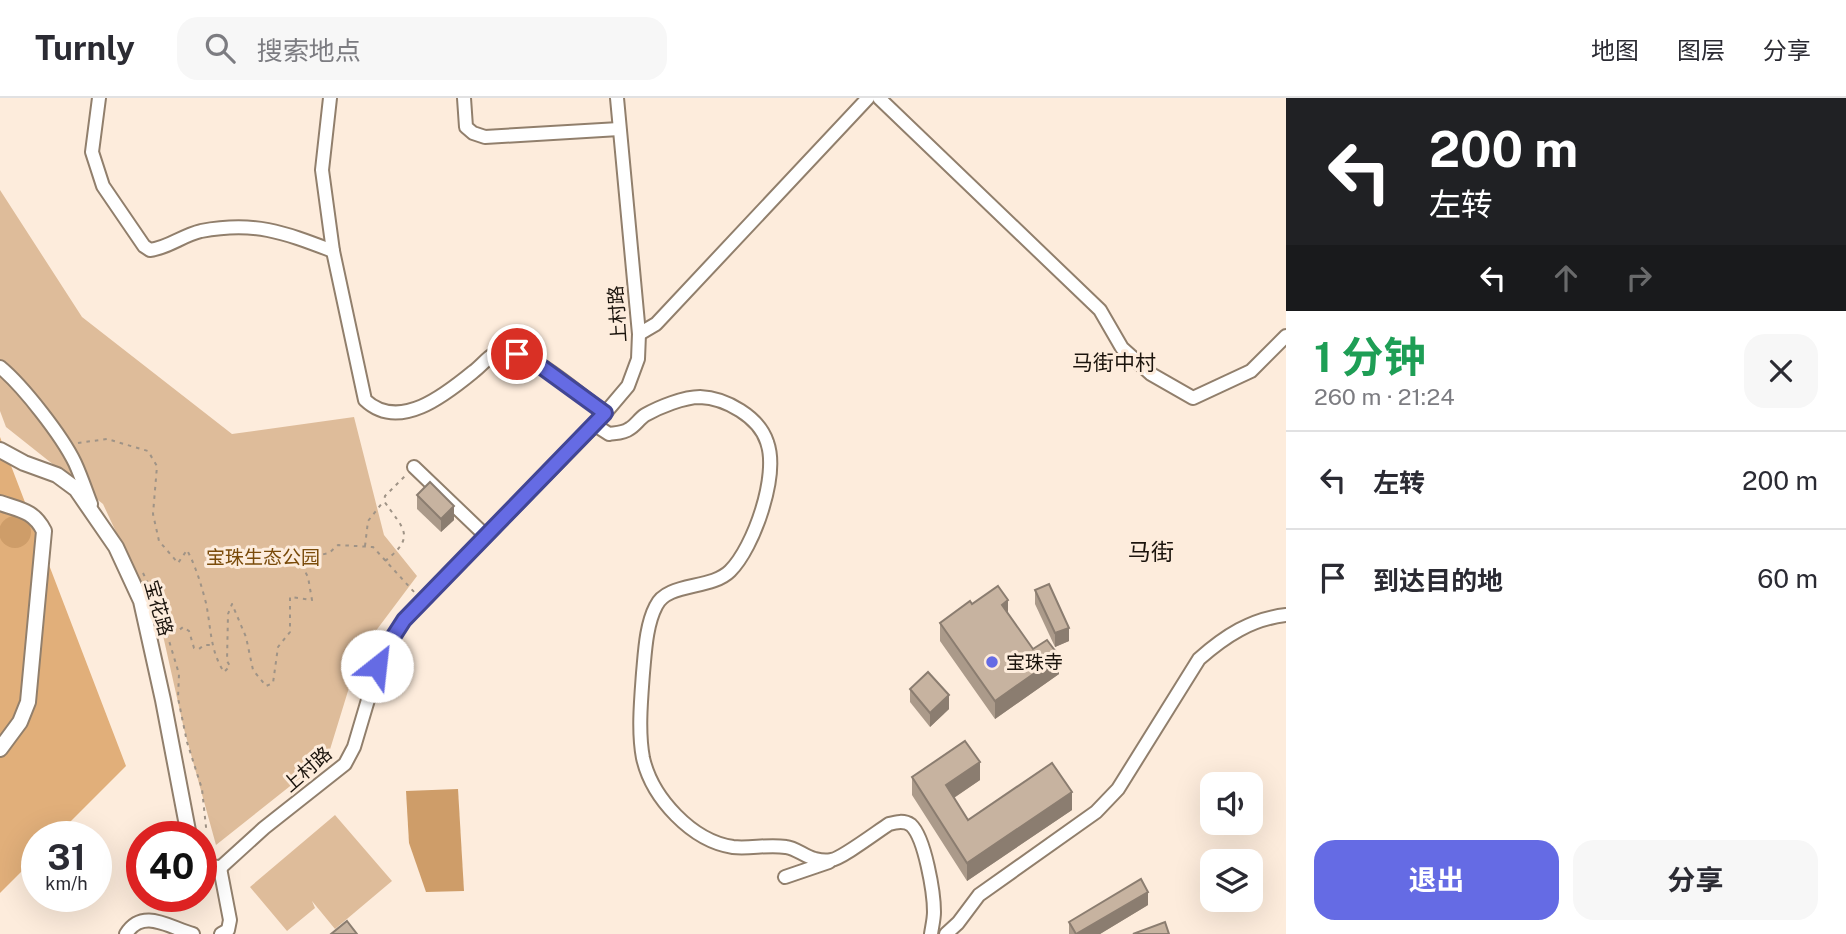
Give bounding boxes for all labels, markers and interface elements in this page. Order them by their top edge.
search box [177,17,667,80]
text: Turnly [35,29,135,67]
icon: search [201,29,239,67]
text: 搜索地点 [257,35,361,66]
text: 地图 [1591,36,1639,64]
text: 图层 [1677,36,1725,64]
text: 分享 [1763,36,1811,64]
text: 200 m [1429,120,1578,178]
icon: left [1314,126,1405,217]
text: 左转 [1429,186,1493,223]
icon: left [1474,259,1512,297]
icon: ahead [1547,259,1585,297]
icon: right [1620,259,1658,297]
street label: 上村路 [604,285,630,343]
pin [487,324,547,384]
text: 1 分钟 [1314,332,1425,381]
button: close [1744,334,1818,408]
icon: arrive [498,335,536,373]
district label: 马街中村 [1072,350,1156,375]
text: 260 m · 21:24 [1314,383,1455,410]
icon: left [1314,461,1352,499]
text: 200 m [1742,465,1818,496]
text: 左转 [1373,467,1425,498]
district label: 马街 [1128,538,1174,565]
park label: 宝珠生态公园 [206,546,320,568]
icon: arrive [1314,559,1352,597]
text: 60 m [1757,563,1818,594]
text: 到达目的地 [1373,565,1503,596]
street label: 宝花路 [141,578,177,638]
position arrow [340,629,414,703]
place label: 宝珠寺 [1006,651,1063,673]
marker: 宝珠寺 [984,654,1000,670]
street label: 上村路 [278,742,336,796]
map controls [1200,772,1263,912]
button: sound [1200,772,1263,835]
speed limit sign: 40 [126,821,217,912]
text: 31 [47,837,86,878]
button: 退出 [1314,840,1559,920]
button: 分享 [1573,840,1818,920]
button: layers [1200,849,1263,912]
text: km/h [45,873,88,894]

